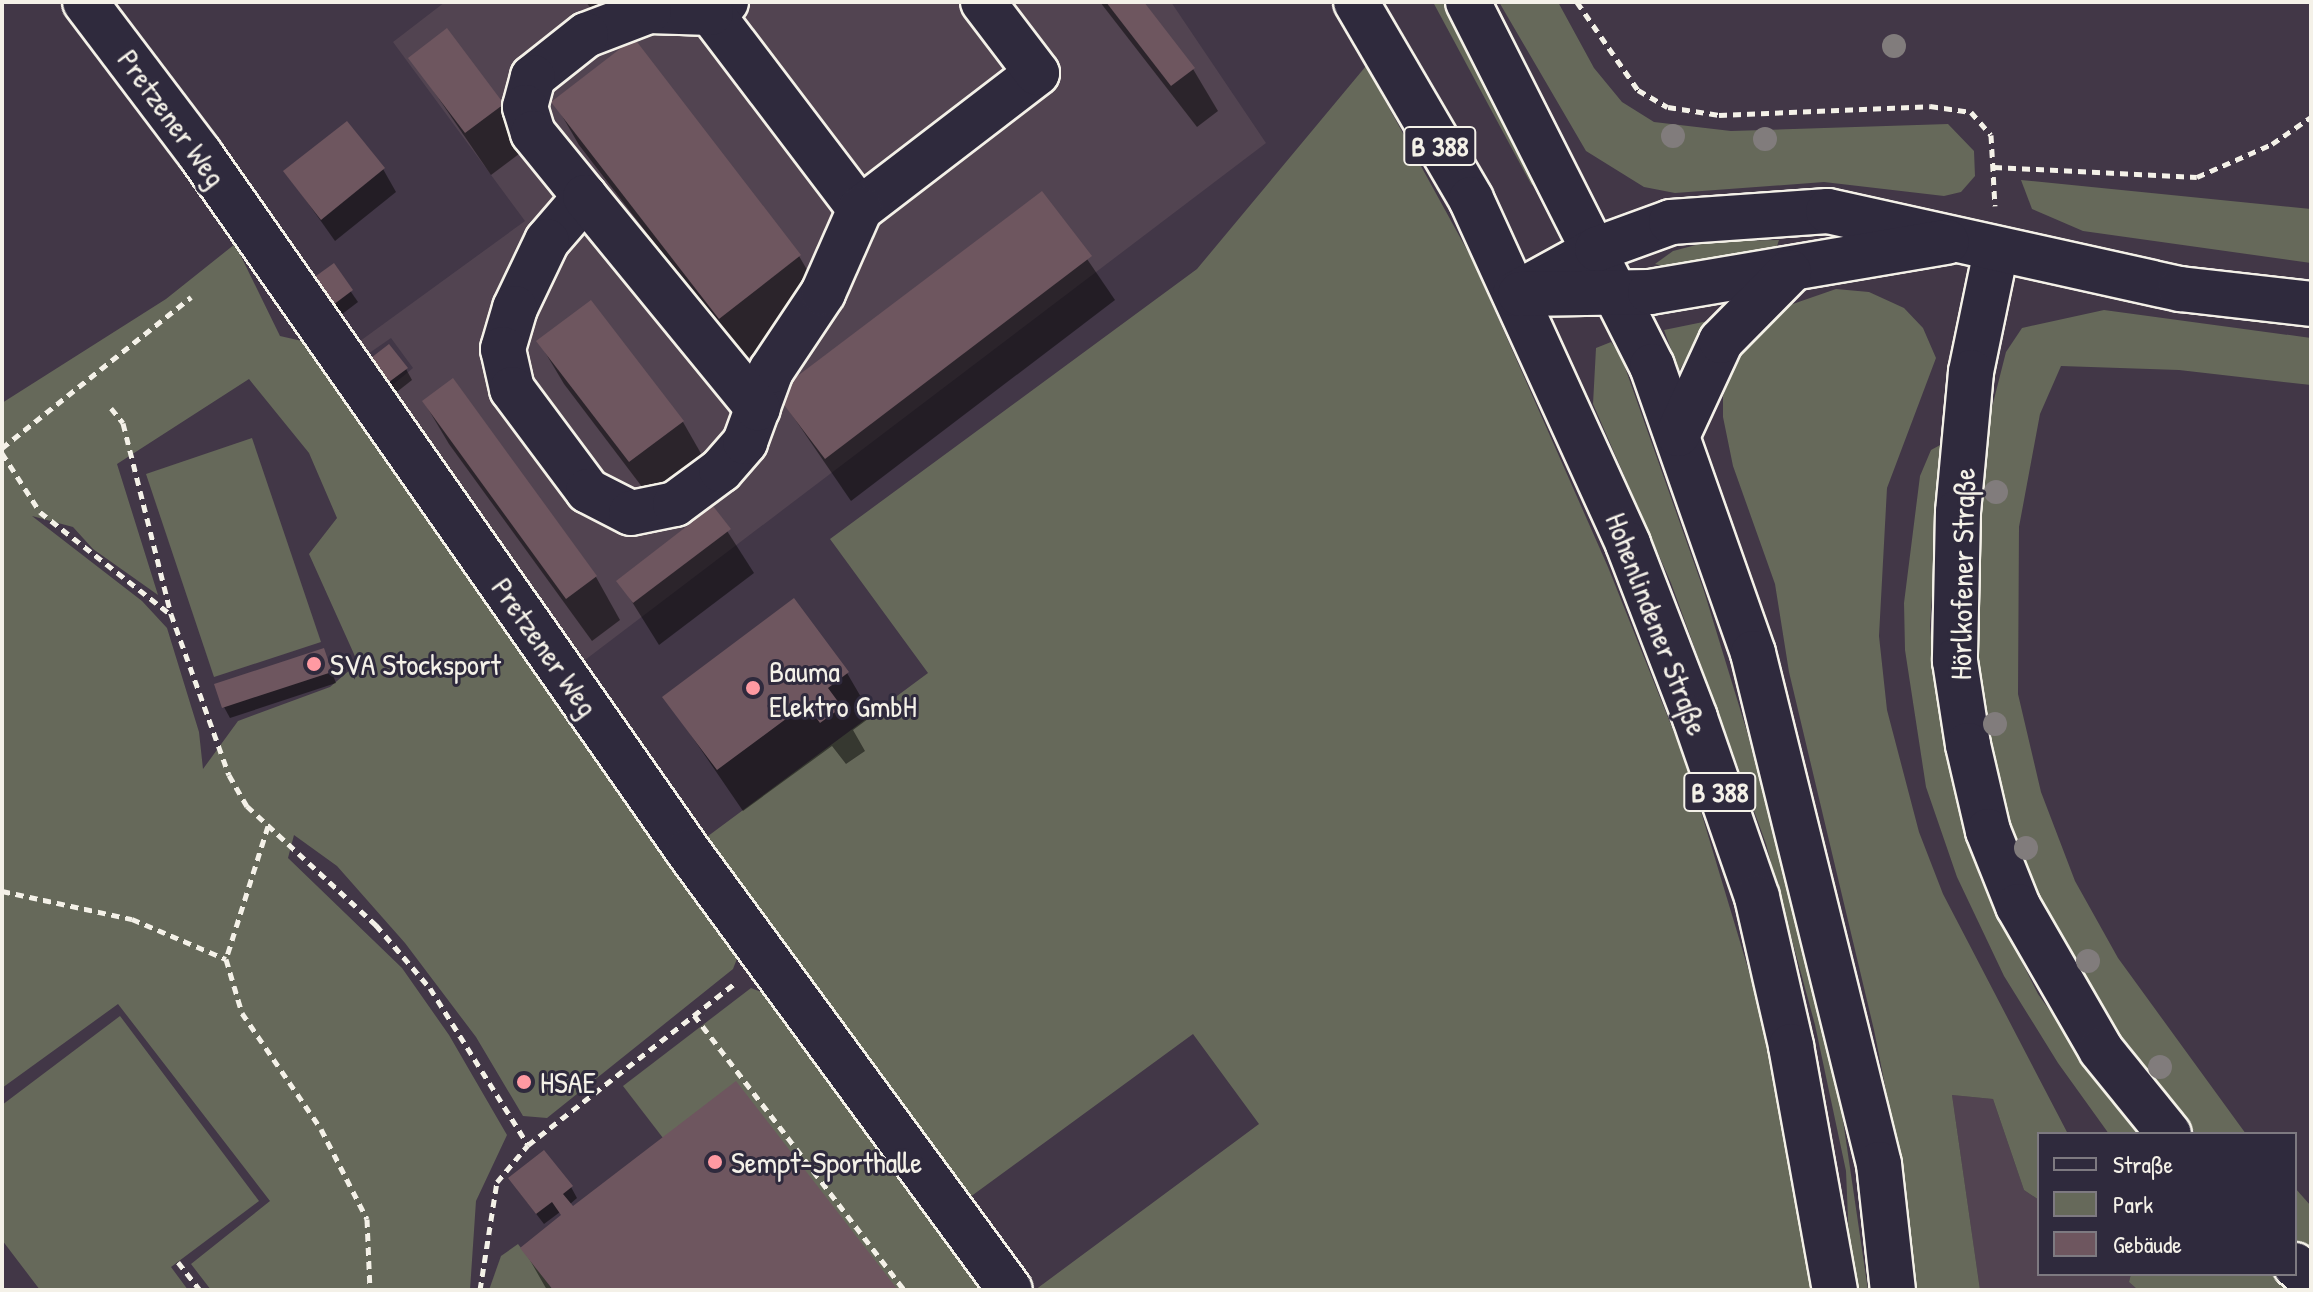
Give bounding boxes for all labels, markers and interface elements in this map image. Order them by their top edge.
street label: Pretzener Weg [110,42,234,194]
road number: B 388 [1402,122,1478,170]
street label: Hörlkofener Straße [1942,468,1982,680]
street label: Hohenlindener Straße [1598,508,1716,740]
street label: Pretzener Weg [484,571,606,723]
place label: SVA Stocksport [330,646,501,682]
place label: Bauma Elektro GmbH [769,653,917,724]
marker: SVA Stocksport [305,655,323,673]
marker: Bauma Elektro GmbH [744,679,762,697]
road number: B 388 [1682,768,1758,816]
place label: HSAE [540,1064,596,1100]
marker: HSAE [515,1073,533,1091]
legend [2037,1132,2297,1276]
place label: Sempt-Sporthalle [731,1144,922,1180]
text: Straße [2113,1148,2173,1180]
marker: Sempt-Sporthalle [706,1153,724,1171]
text: Park [2113,1188,2153,1220]
text: Gebäude [2113,1228,2182,1260]

